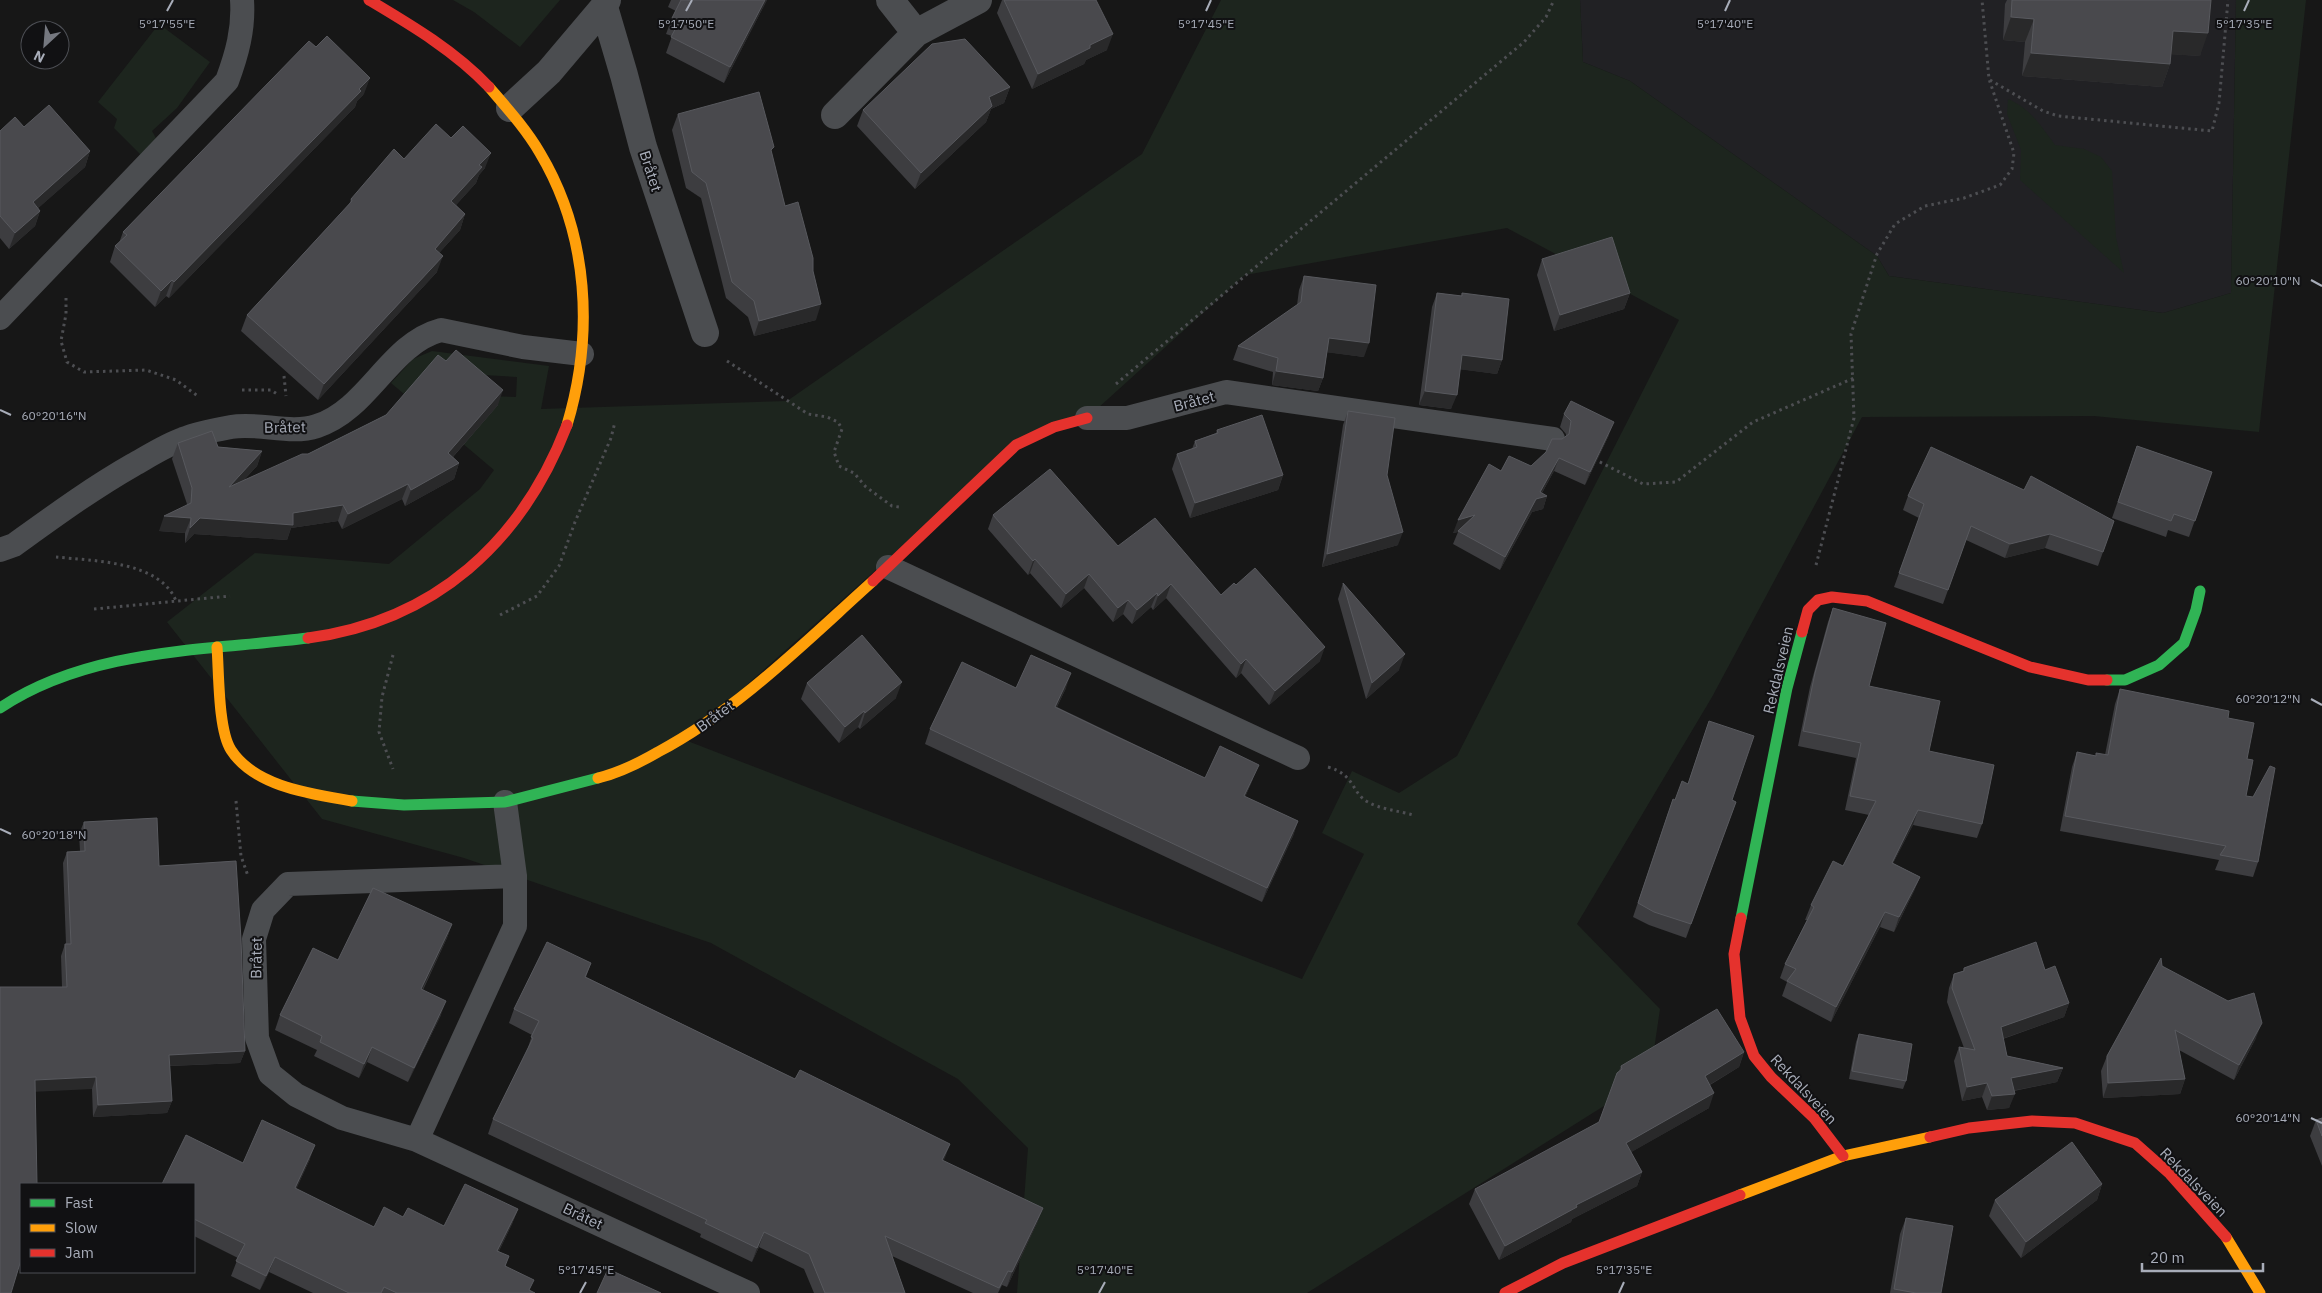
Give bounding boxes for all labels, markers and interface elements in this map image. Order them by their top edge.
text: 5°17'55"E [139,16,195,31]
text: 5°17'50"E [658,16,714,31]
text: 5°17'45"E [1178,16,1234,31]
text: 5°17'40"E [1697,16,1753,31]
text: 5°17'35"E [2216,16,2272,31]
north arrow [20,20,70,70]
text: N [31,46,48,67]
street label: Bråtet [635,148,667,194]
text: 60°20'10"N [2235,273,2301,288]
street label: Bråtet [1171,386,1217,416]
text: 60°20'16"N [21,408,87,423]
street label: Bråtet [264,417,306,437]
street label: Rekdalsveien [1759,624,1797,716]
text: 60°20'12"N [2235,691,2301,706]
street label: Bråtet [692,696,738,736]
text: 60°20'18"N [21,827,87,842]
street label: Bråtet [246,937,266,979]
street label: Rekdalsveien [1767,1050,1841,1128]
text: 60°20'14"N [2235,1110,2301,1125]
street label: Rekdalsveien [2156,1143,2232,1221]
legend [20,1183,195,1273]
text: Fast [65,1193,93,1212]
street label: Bråtet [560,1199,606,1233]
text: Slow [65,1218,98,1237]
scale bar [2142,1240,2263,1272]
text: Jam [65,1243,94,1262]
text: 20 m [2150,1248,2185,1267]
text: 5°17'45"E [558,1262,614,1277]
text: 5°17'40"E [1077,1262,1133,1277]
text: 5°17'35"E [1596,1262,1652,1277]

